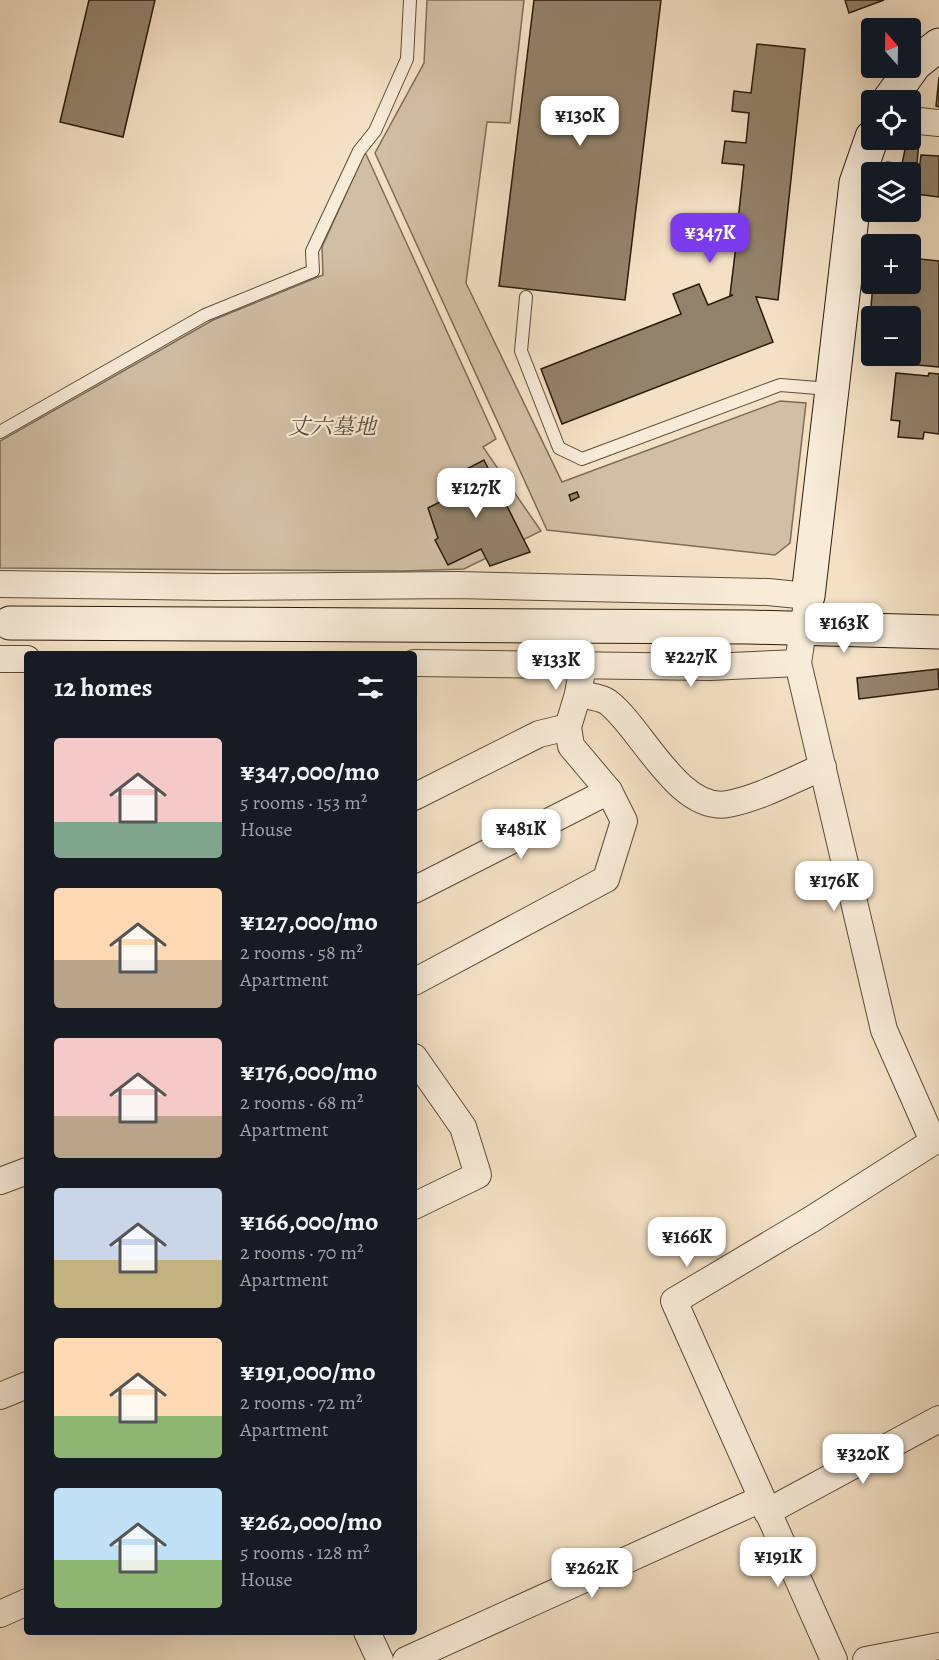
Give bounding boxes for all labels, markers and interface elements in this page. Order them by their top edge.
north arrow [861,18,921,78]
map controls [861,18,921,366]
button: locate [861,90,921,150]
pin: ¥130K [538,96,622,147]
text: ¥130K [555,102,605,129]
button: layers [861,162,921,222]
pin: ¥347K [668,213,752,264]
text: ¥347K [684,219,736,246]
button: + [861,234,921,294]
button: − [861,306,921,366]
park label: 丈六墓地 [288,412,378,442]
pin: ¥127K [434,468,518,519]
text: ¥127K [451,474,501,501]
pin: ¥163K [802,603,886,654]
text: ¥163K [819,609,869,636]
pin: ¥227K [649,637,733,688]
pin: ¥133K [514,640,598,691]
text: ¥227K [665,643,717,670]
text: ¥133K [532,646,580,673]
text: 12 homes [54,670,152,705]
icon: filters [354,671,387,704]
text: ¥347,000/mo [240,754,379,789]
icon: home [102,762,174,834]
text: 5 rooms · 153 m² [240,789,367,816]
pin: ¥481K [479,809,563,860]
text: ¥481K [496,815,546,842]
text: House [240,816,292,843]
pin: ¥176K [792,861,876,912]
text: ¥176K [809,867,859,894]
text: ¥127,000/mo [240,904,378,939]
icon: home [102,912,174,984]
text: 2 rooms · 58 m² [240,939,363,966]
text: Apartment [240,966,329,993]
text: ¥176,000/mo [240,1054,377,1089]
icon: home [102,1062,174,1134]
text: 2 rooms · 68 m² [240,1089,364,1116]
text: Apartment [240,1116,329,1143]
text: ¥166,000/mo [240,1204,379,1239]
icon: home [102,1212,174,1284]
pin: ¥166K [645,1217,729,1268]
text: ¥166K [662,1223,712,1250]
text: 2 rooms · 70 m² [240,1239,364,1266]
text: Apartment [240,1266,329,1293]
text: ¥191,000/mo [240,1354,376,1389]
icon: home [102,1362,174,1434]
text: 2 rooms · 72 m² [240,1389,362,1416]
text: Apartment [240,1416,329,1443]
pin: ¥320K [821,1434,905,1485]
text: ¥320K [837,1440,889,1467]
text: ¥262,000/mo [240,1504,382,1539]
icon: home [102,1512,174,1584]
pin: ¥191K [736,1537,820,1588]
text: 5 rooms · 128 m² [240,1539,370,1566]
text: ¥191K [754,1543,802,1570]
pin: ¥262K [550,1548,634,1599]
text: ¥262K [565,1554,619,1581]
text: House [240,1566,292,1593]

